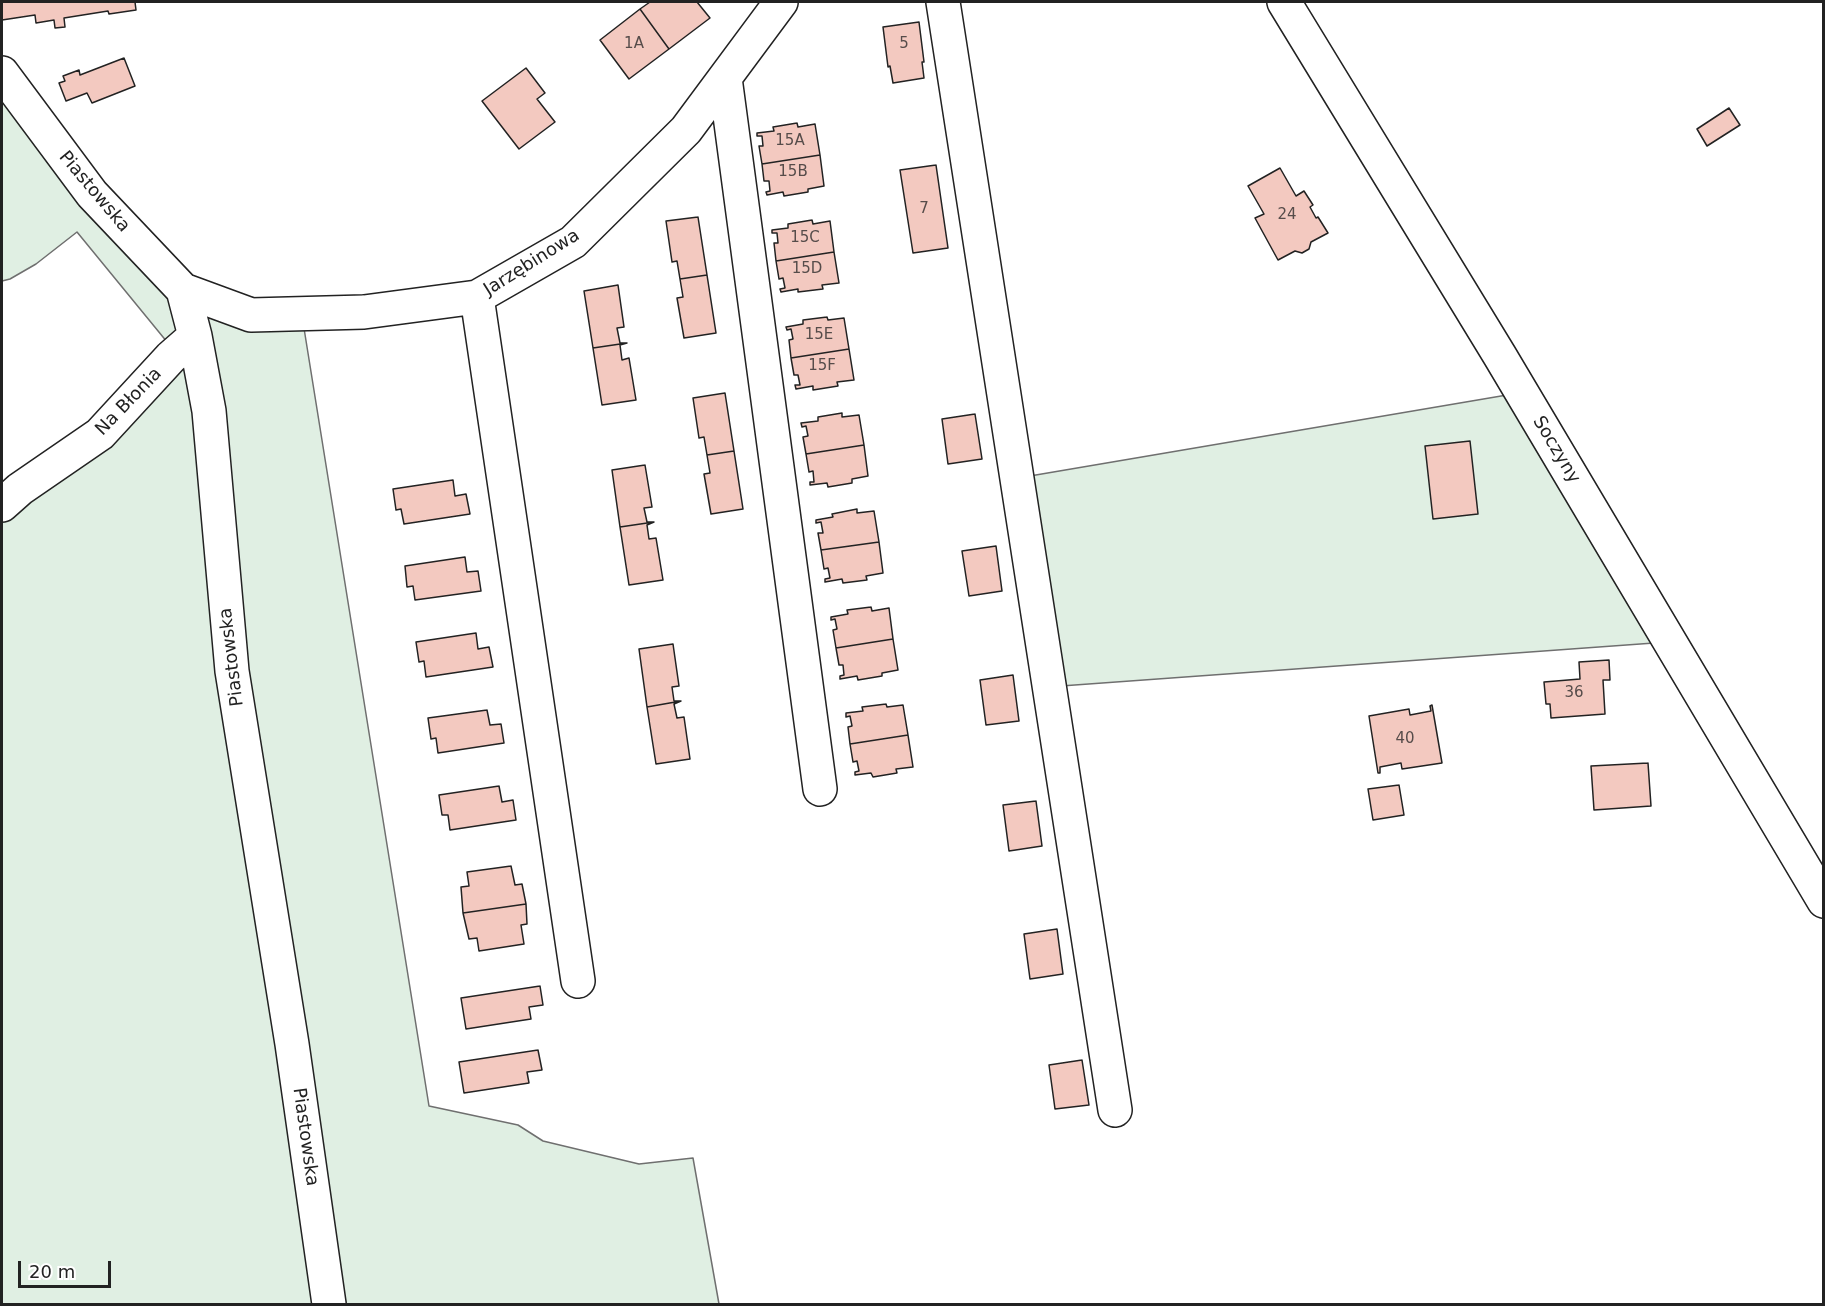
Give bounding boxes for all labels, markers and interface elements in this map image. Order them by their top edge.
house number: 1A [624,35,644,53]
house number: 5 [899,35,909,53]
house number: 15A [775,132,805,150]
street label: Piastowska [54,147,134,237]
house number: 15B [778,163,808,181]
house number: 7 [919,200,929,218]
house number: 24 [1277,206,1297,224]
street label: Jarzębinowa [480,225,584,301]
house number: 15C [790,229,820,247]
house number: 15D [792,260,822,278]
house number: 15E [805,326,833,344]
house number: 15F [808,357,836,375]
street label: Na Błonia [91,364,167,440]
street label: Soczyny [1528,413,1584,487]
street label: Piastowska [215,606,249,708]
house number: 36 [1564,684,1584,702]
house number: 40 [1395,730,1415,748]
street label: Piastowska [287,1086,323,1188]
scale bar [21,1249,114,1287]
text: 20 m [29,1261,75,1282]

